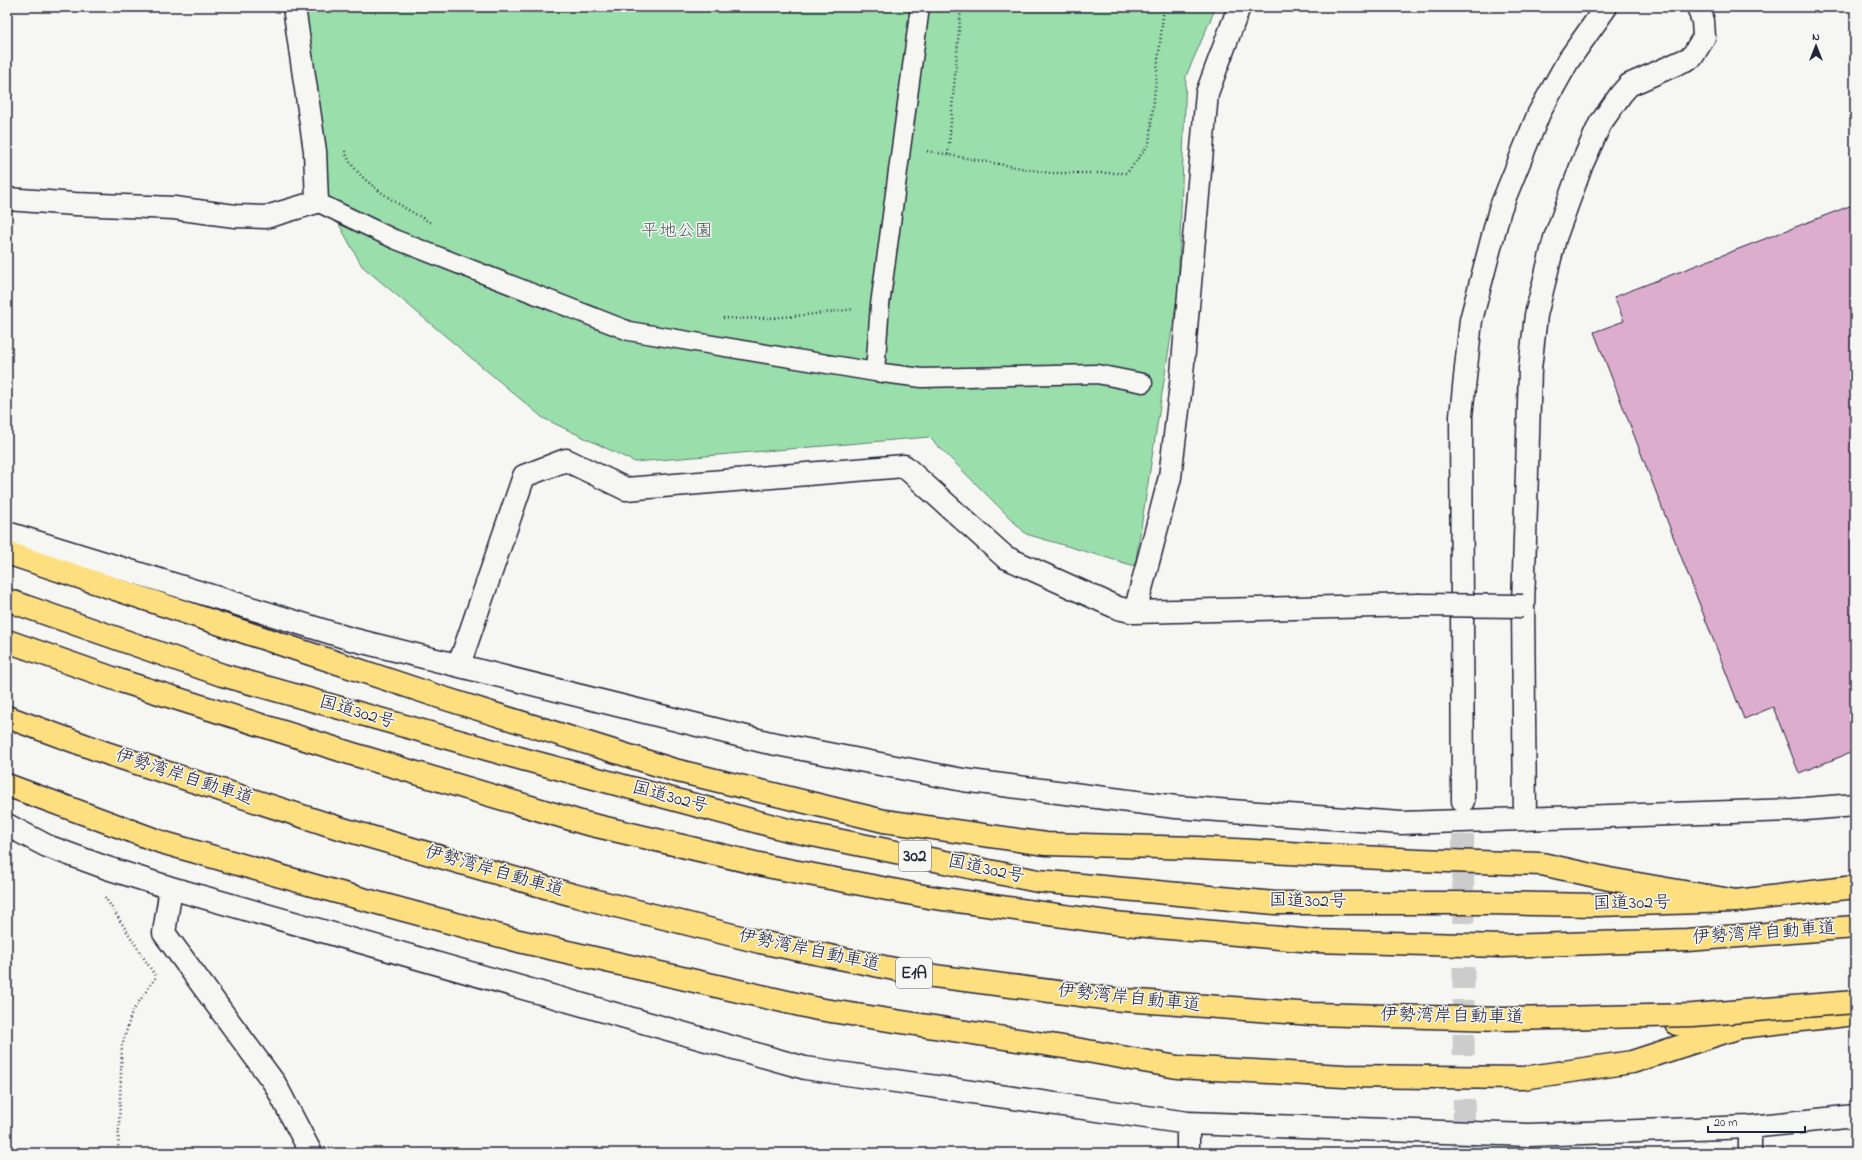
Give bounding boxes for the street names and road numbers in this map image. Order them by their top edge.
street label: 国道302号 [316,690,398,736]
street label: 伊勢湾岸自動車道 [112,743,256,813]
street label: 国道302号 [629,775,711,821]
street label: 伊勢湾岸自動車道 [421,840,567,904]
road number: 302 [899,841,931,871]
street label: 国道302号 [945,849,1027,891]
street label: 国道302号 [1269,888,1347,916]
street label: 国道302号 [1593,890,1671,918]
street label: 伊勢湾岸自動車道 [1691,916,1837,952]
street label: 伊勢湾岸自動車道 [736,923,882,979]
road number: E1A [896,958,932,988]
street label: 伊勢湾岸自動車道 [1056,979,1202,1019]
street label: 伊勢湾岸自動車道 [1380,1003,1524,1031]

